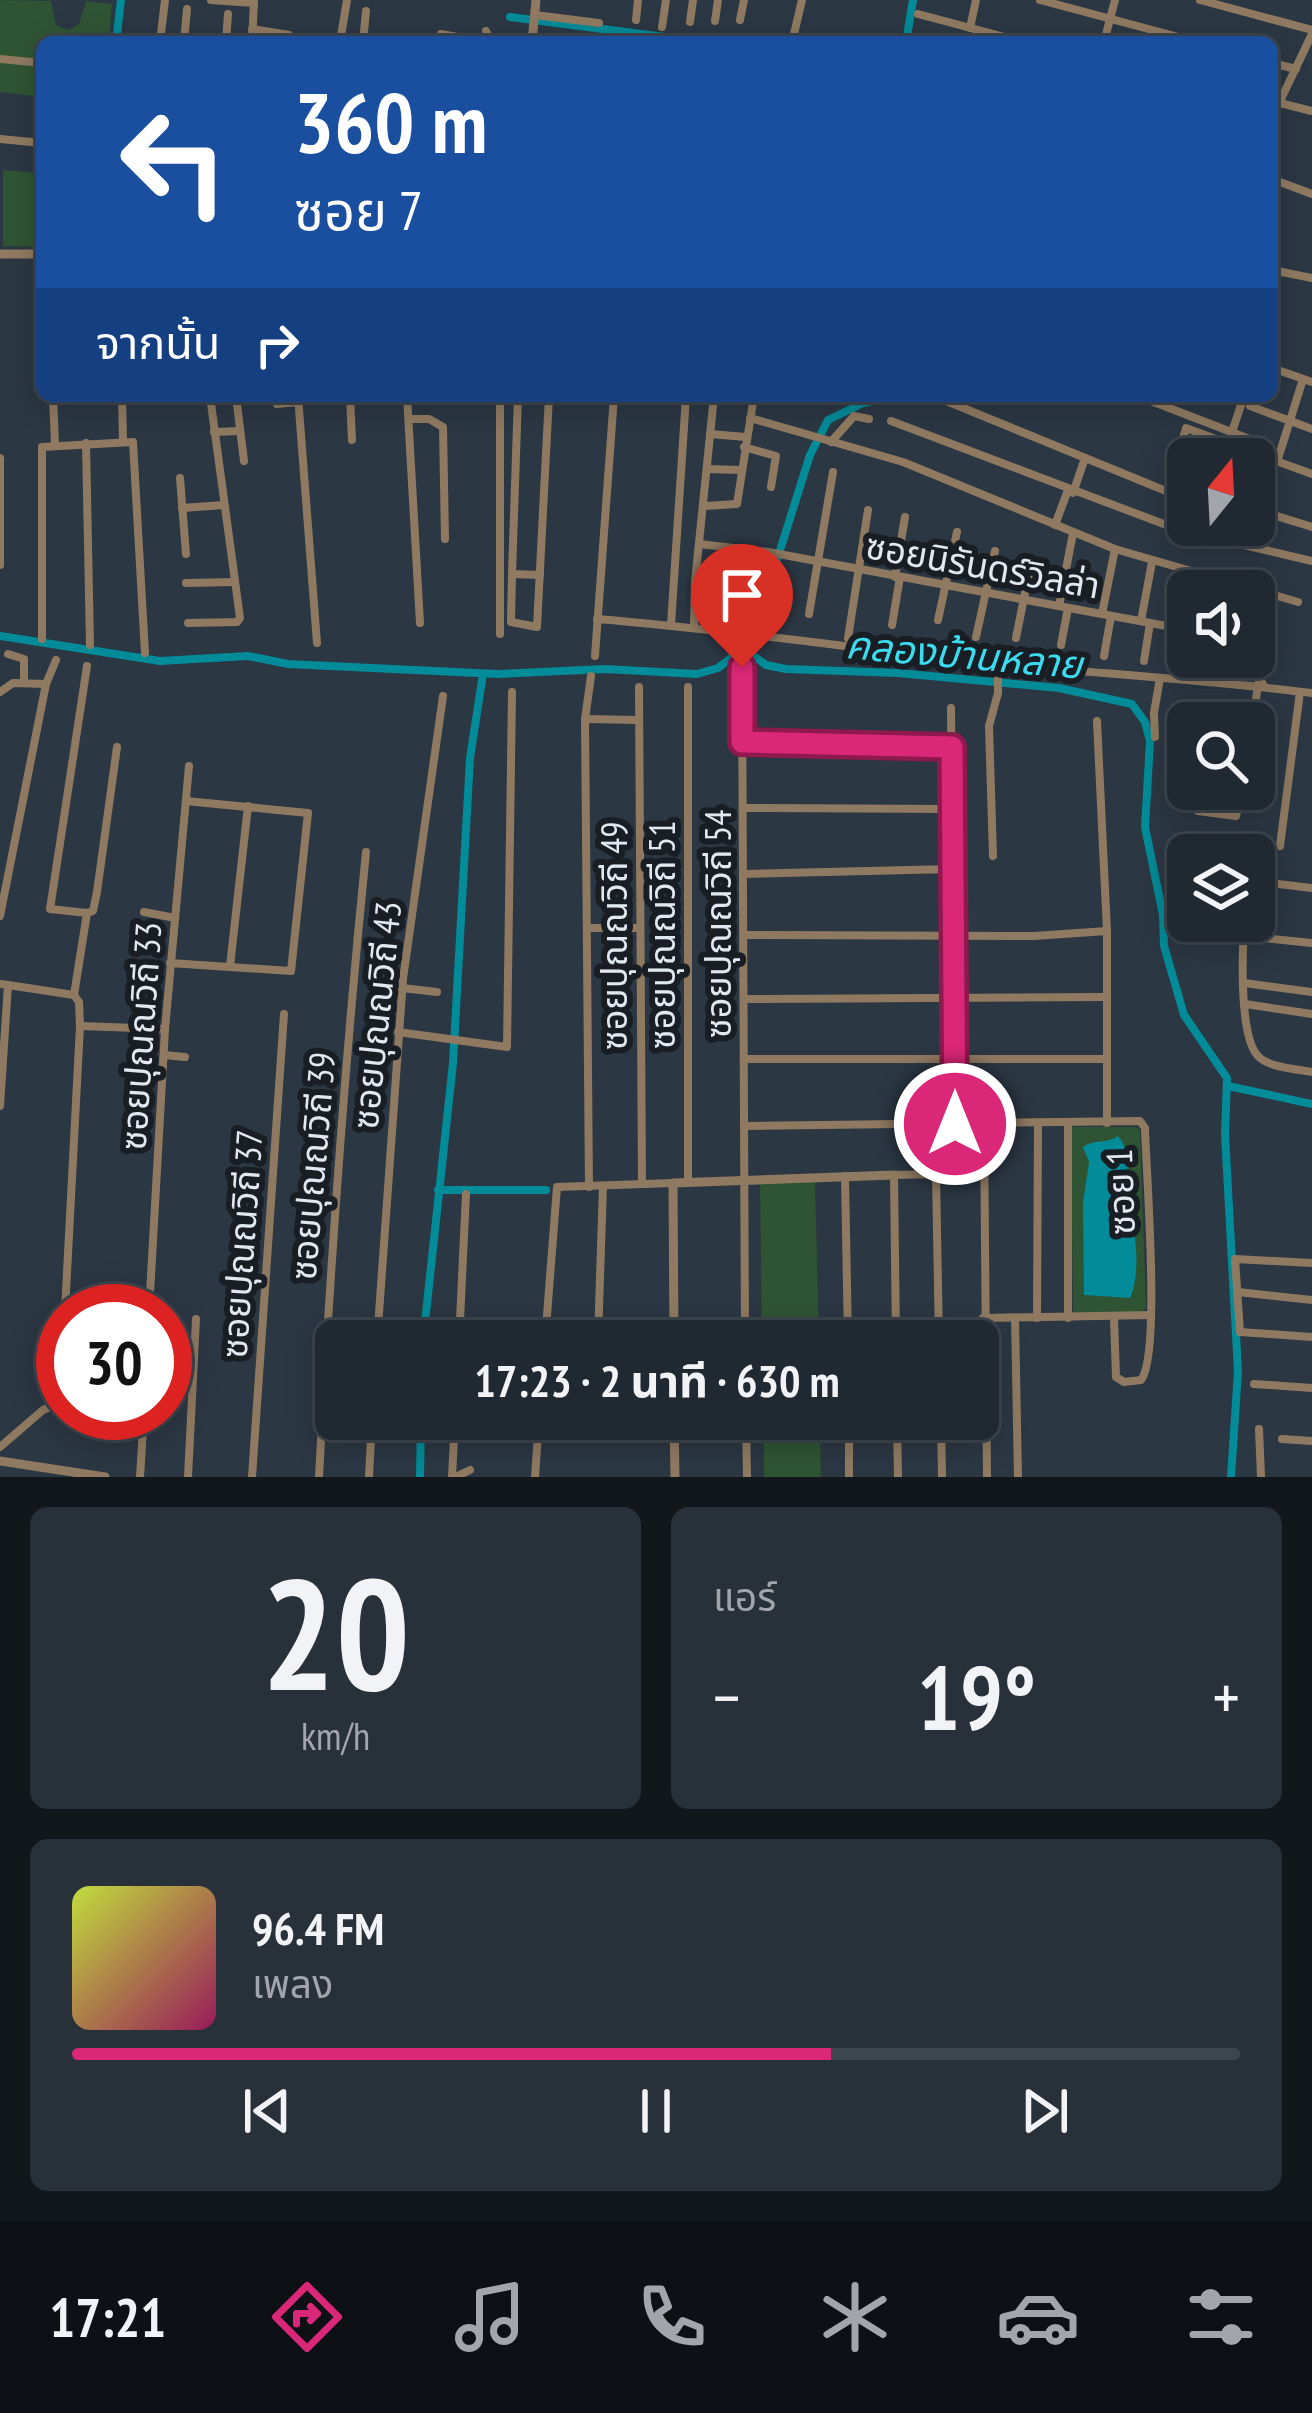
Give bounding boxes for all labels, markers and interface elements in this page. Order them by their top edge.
text: 360 m [294,67,487,176]
icon: left [96,84,252,240]
text: ซอย 7 [294,175,423,245]
icon: right [244,312,310,378]
text: จากนั้น [96,313,220,371]
north arrow [1167,438,1275,546]
map controls [1167,438,1275,942]
street label: ซอยนิรันดร์วิลล่า [862,521,1104,609]
pin [691,544,793,667]
icon: arrive [709,562,775,628]
button: sound [1167,570,1275,678]
water label: คลองบ้านหลาย [844,618,1087,690]
button: search [1167,702,1275,810]
street label: ซอยปุณณวิถี 54 [694,810,741,1038]
street label: ซอยปุณณวิถี 51 [638,821,685,1049]
street label: ซอยปุณณวิถี 49 [590,822,637,1050]
button: layers [1167,834,1275,942]
street label: ซอยปุณณวิถี 43 [341,899,411,1131]
street label: ซอยปุณณวิถี 33 [109,920,171,1152]
street label: ซอยปุณณวิถี 39 [279,1050,345,1282]
position arrow [892,1061,1018,1187]
street label: ซอยปุณณวิถี 37 [210,1128,272,1360]
street label: ซอย 1 [1095,1148,1145,1236]
speed limit sign: 30 [36,1284,192,1440]
text: 17:23 · 2 นาที · 630 m [474,1351,840,1409]
text: 20 [261,1531,410,1733]
text: แอร์ [713,1571,776,1622]
text: 19° [917,1638,1036,1755]
text: − [713,1654,740,1739]
text: + [1213,1654,1240,1739]
text: km/h [301,1710,370,1761]
text: 96.4 FM [252,1899,384,1957]
text: เพลง [252,1958,333,2009]
icon: previous [234,2078,300,2144]
icon: pause [623,2078,689,2144]
icon: next [1012,2078,1078,2144]
icon: directions [265,2275,349,2359]
icon: music [448,2275,532,2359]
icon: phone [630,2275,714,2359]
icon: climate [813,2275,897,2359]
icon: car [996,2275,1080,2359]
icon: filters [1179,2275,1263,2359]
text: 17:21 [49,2282,166,2352]

